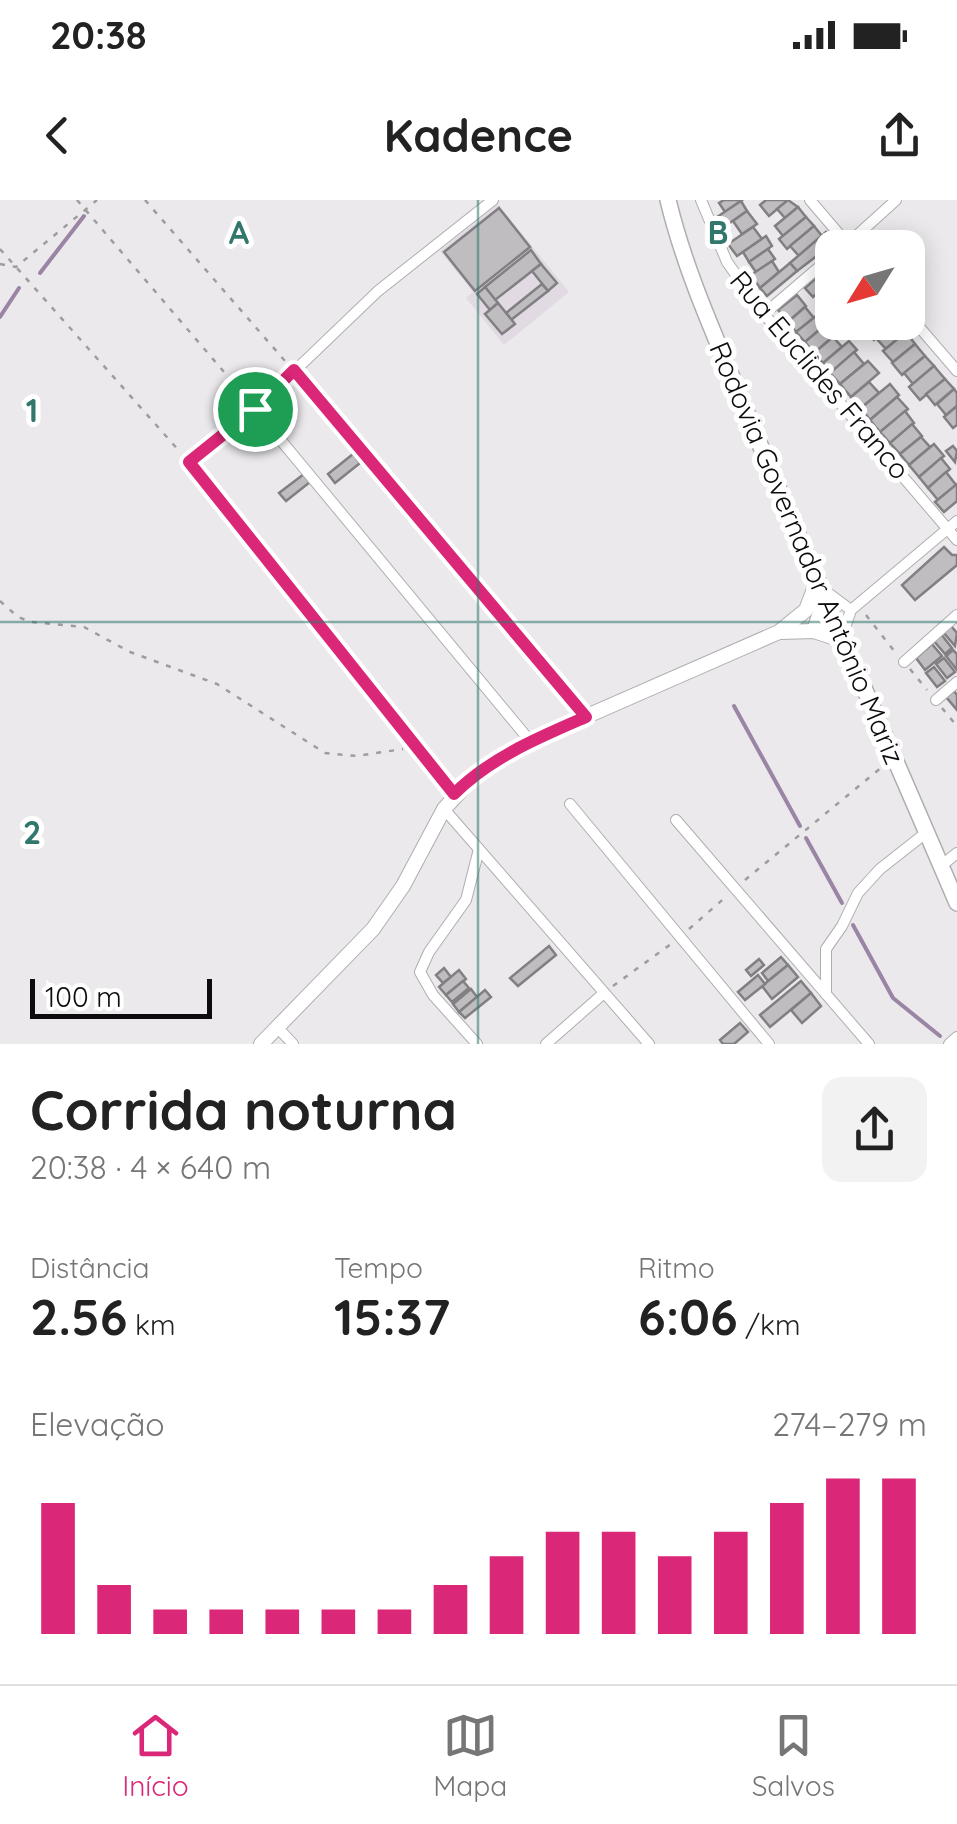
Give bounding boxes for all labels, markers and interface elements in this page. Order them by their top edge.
text: 20:38 [50,11,147,59]
text: Kadence [384,107,573,163]
icon: back [30,108,85,163]
icon: share [872,108,927,163]
text: A [229,212,250,252]
text: B [708,212,728,252]
north arrow [815,230,925,340]
map controls [815,230,925,340]
street label: Rua Euclides Franco [723,263,918,486]
street label: Rodovia Governador Antônio Mariz [702,336,913,769]
pin [213,367,298,452]
icon: arrive [228,382,283,437]
text: 1 [26,390,38,430]
text: 2 [23,812,41,852]
scale bar [30,974,212,1018]
text: 100 m [45,979,122,1014]
text: Corrida noturna [30,1075,457,1144]
button: share [822,1077,927,1182]
text: 20:38 · 4 × 640 m [30,1147,271,1187]
text: Distância [30,1250,149,1285]
text: Tempo [334,1250,423,1285]
text: Ritmo [638,1250,715,1285]
text: 2.56 [30,1285,127,1348]
text: 15:37 [334,1285,450,1348]
text: 6:06 [638,1285,738,1348]
text: km [127,1307,176,1342]
text: /km [738,1307,800,1342]
text: Elevação [30,1404,165,1444]
text: 274–279 m [772,1404,927,1444]
tab: Início [122,1708,189,1803]
tab: Mapa [433,1708,507,1803]
tab: Salvos [752,1708,835,1803]

